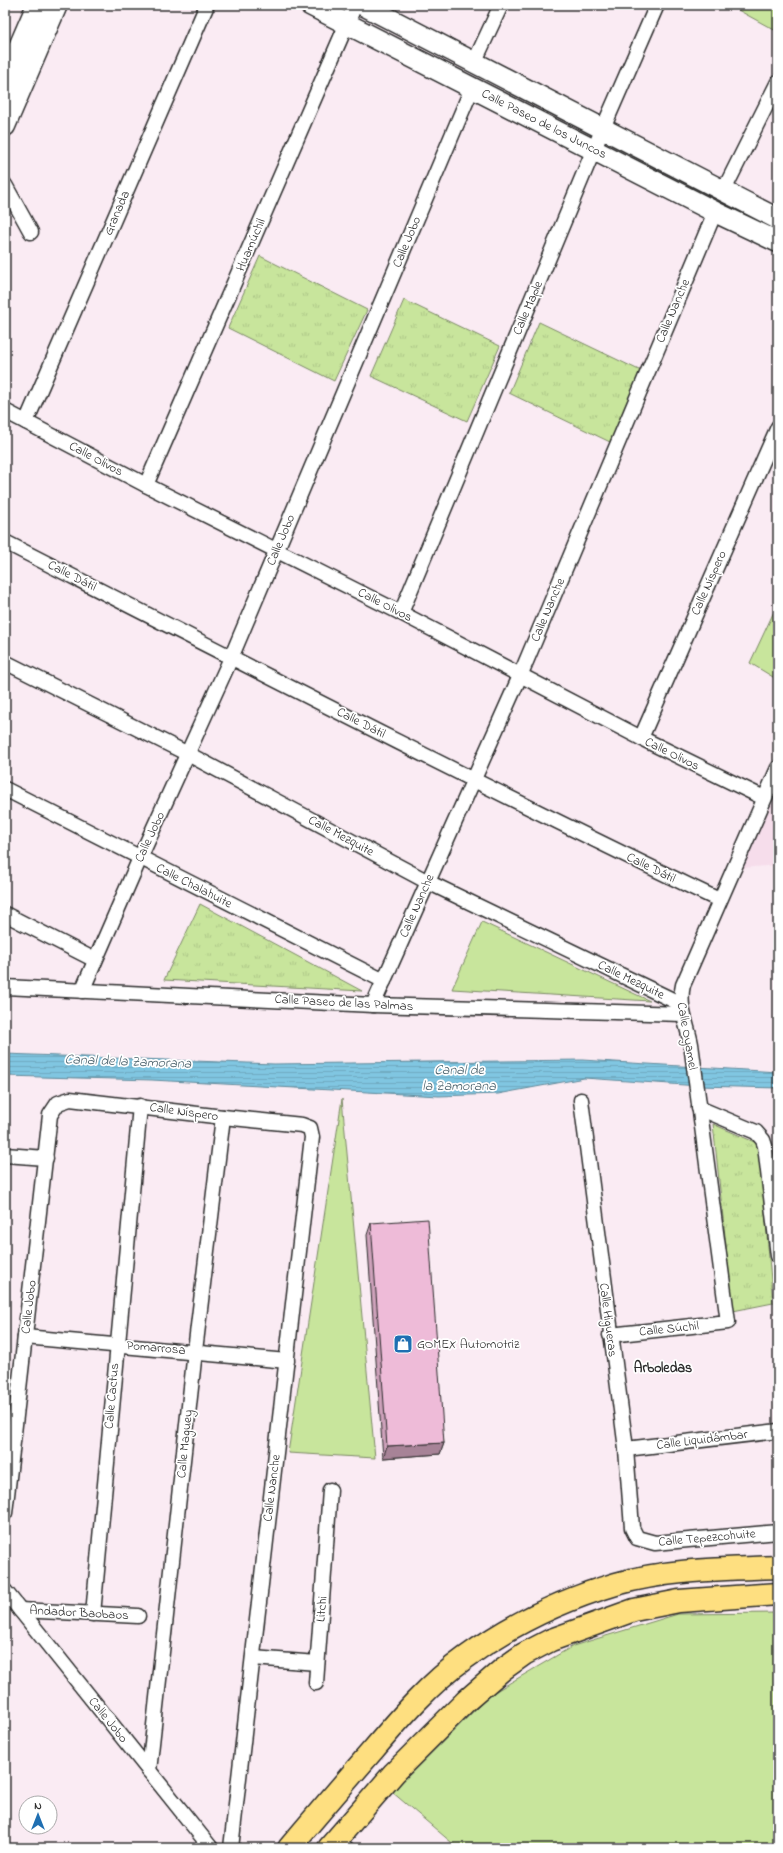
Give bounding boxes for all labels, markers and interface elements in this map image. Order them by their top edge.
street label: Calle Paseo de los Juncos [478,84,610,164]
street label: Granada [99,188,135,238]
street label: Calle Jobo [388,213,426,271]
street label: Huamúchil [231,216,271,274]
street label: Calle Nanche [651,276,695,346]
street label: Calle Maple [508,278,548,338]
street label: Calle Olivos [65,437,127,481]
street label: Calle Jobo [262,511,300,569]
street label: Calle Níspero [686,547,732,618]
street label: Calle Dátil [44,556,100,596]
street label: Calle Nanche [526,575,570,645]
street label: Calle Olivos [354,583,416,627]
street label: Calle Dátil [333,703,389,743]
street label: Calle Olivos [641,733,703,776]
street label: Calle Jobo [130,808,170,865]
street label: Calle Mezquite [305,811,377,861]
street label: Calle Dátil [623,848,679,888]
street label: Calle Chalahuite [153,859,236,913]
street label: Calle Nanche [395,871,439,941]
street label: Calle Mezquite [594,956,668,1004]
street label: Calle Paseo de las Palmas [274,990,414,1016]
street label: Calle Oyamel [671,1001,702,1072]
water label: Canal de la Zamorana [64,1049,192,1075]
water label: Canal de la Zamorana [422,1060,496,1097]
street label: Calle Níspero [148,1098,220,1126]
street label: Calle Jobo [16,1279,42,1335]
street label: Calle Higueras [593,1282,622,1358]
street label: Calle Súchil [638,1316,700,1342]
shop icon: GOMEX Automotriz [392,1333,414,1355]
place label: GOMEX Automotriz [417,1335,520,1354]
street label: Pomarrosa [126,1336,186,1360]
district label: Arboledas [634,1358,692,1379]
street label: Calle Cactus [100,1362,124,1430]
street label: Calle Maguey [172,1409,199,1479]
street label: Calle Liquidámbar [655,1425,750,1455]
street label: Calle Nanche [258,1453,286,1523]
street label: Calle Tepezcohuite [658,1524,757,1552]
street label: Litchi [311,1595,333,1623]
street label: Andador Baobaos [29,1601,130,1625]
street label: Calle Jobo [84,1693,133,1747]
north arrow [18,1795,58,1835]
text: N [34,1798,42,1814]

